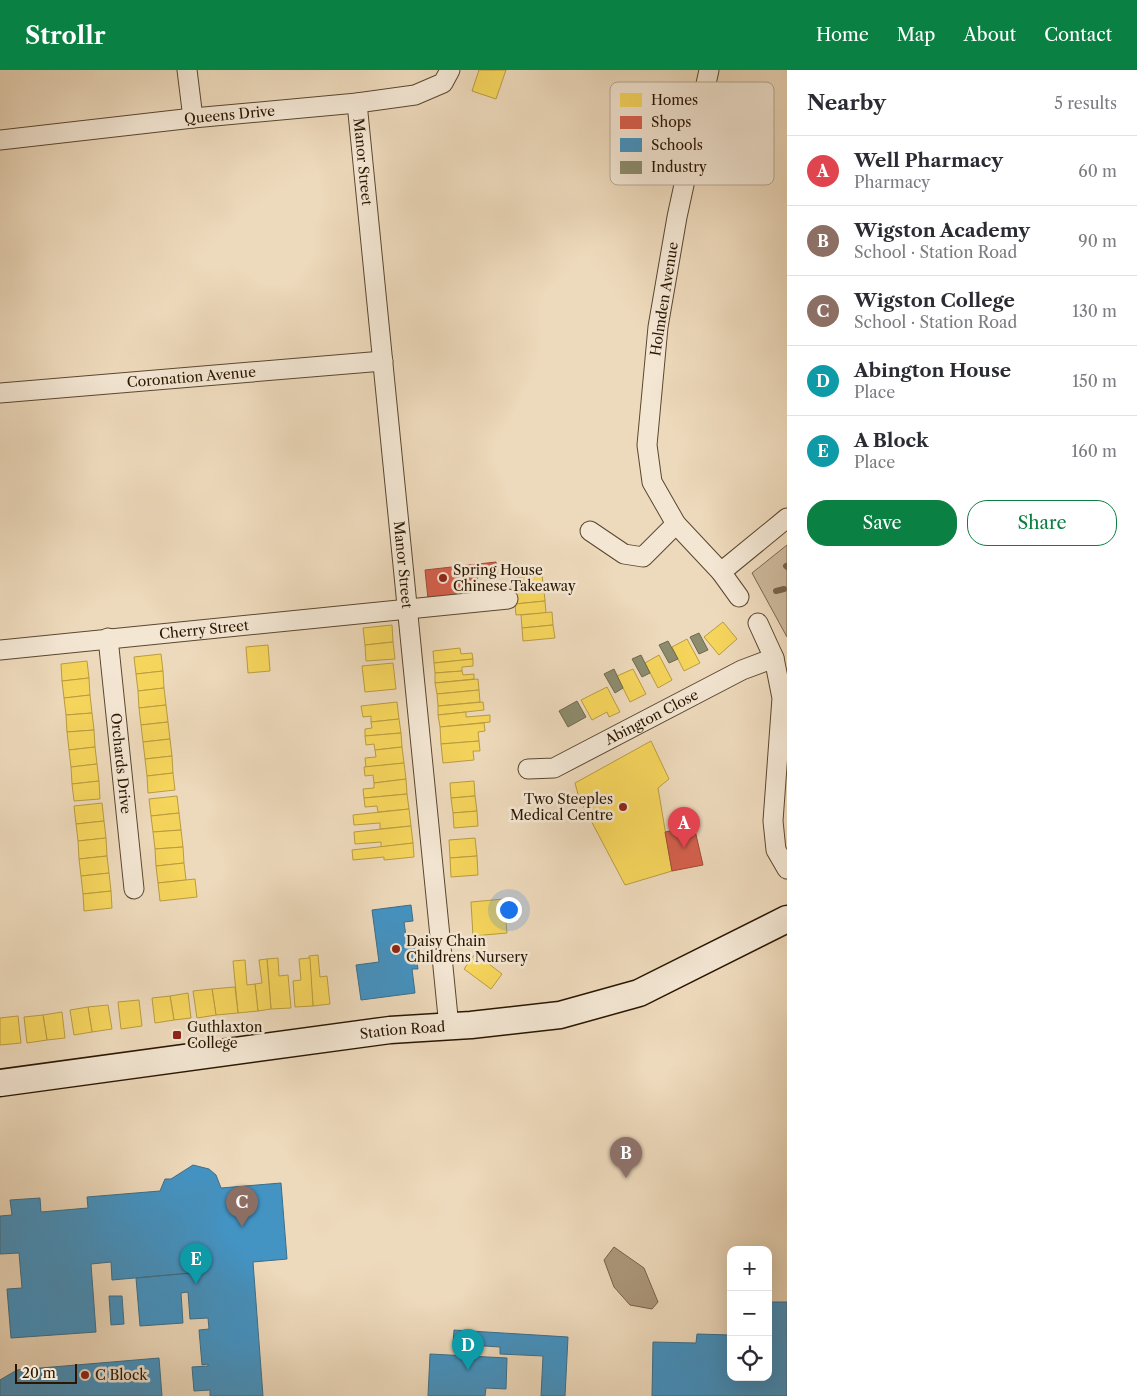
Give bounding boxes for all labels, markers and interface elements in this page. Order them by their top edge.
text: Strollr [25,21,105,50]
text: Home [816,24,869,46]
text: Map [897,24,935,46]
text: About [963,24,1016,46]
text: Contact [1044,24,1112,46]
legend [610,82,774,185]
text: Nearby [807,90,886,115]
text: Homes [651,91,698,109]
text: 5 results [1054,93,1117,113]
street label: Queens Drive [183,102,276,128]
text: Shops [651,113,691,131]
street label: Manor Street [350,117,376,206]
text: Schools [651,136,703,154]
text: Well Pharmacy [854,149,1003,172]
text: Industry [651,158,707,176]
text: A [817,161,829,181]
text: 60 m [1078,161,1117,181]
text: Pharmacy [854,172,930,192]
text: Wigston Academy [854,219,1030,242]
text: B [817,231,829,251]
text: 90 m [1078,231,1117,251]
street label: Holmden Avenue [646,240,682,357]
text: School · Station Road [854,242,1017,262]
text: Wigston College [854,289,1015,312]
text: C [817,301,829,321]
text: 130 m [1072,301,1117,321]
text: School · Station Road [854,312,1017,332]
text: Abington House [854,359,1011,382]
street label: Coronation Avenue [126,363,257,391]
text: D [816,371,830,391]
text: 150 m [1072,371,1117,391]
text: Place [854,382,895,402]
text: A Block [854,429,928,452]
text: E [817,441,829,461]
text: 160 m [1072,441,1117,461]
text: Place [854,452,895,472]
button: Save [807,500,957,546]
button: Share [967,500,1117,546]
street label: Manor Street [390,520,416,609]
place label: Spring House Chinese Takeaway [453,561,576,595]
marker: Spring House Chinese Takeaway [437,572,449,584]
street label: Cherry Street [158,616,250,643]
street label: Abington Close [601,685,701,749]
street label: Orchards Drive [107,712,135,815]
place label: Two Steeples Medical Centre [510,790,613,824]
marker: Two Steeples Medical Centre [617,801,629,813]
pin: A [668,807,700,848]
your location [496,897,522,923]
place label: Daisy Chain Childrens Nursery [406,932,528,966]
marker: Daisy Chain Childrens Nursery [390,943,402,955]
place label: Guthlaxton College [187,1018,263,1052]
street label: Station Road [359,1018,446,1043]
marker: Guthlaxton College [171,1029,183,1041]
pin: B [610,1137,642,1178]
pin: C [226,1186,258,1227]
pin: E [180,1243,212,1284]
map controls [727,1246,772,1381]
button: + [727,1246,772,1291]
button: − [727,1291,772,1336]
pin: D [452,1329,484,1370]
button: locate [727,1336,772,1381]
scale bar [15,1361,78,1384]
text: 20 m [22,1364,56,1382]
place label: C Block [95,1366,148,1384]
marker: C Block [79,1369,91,1381]

